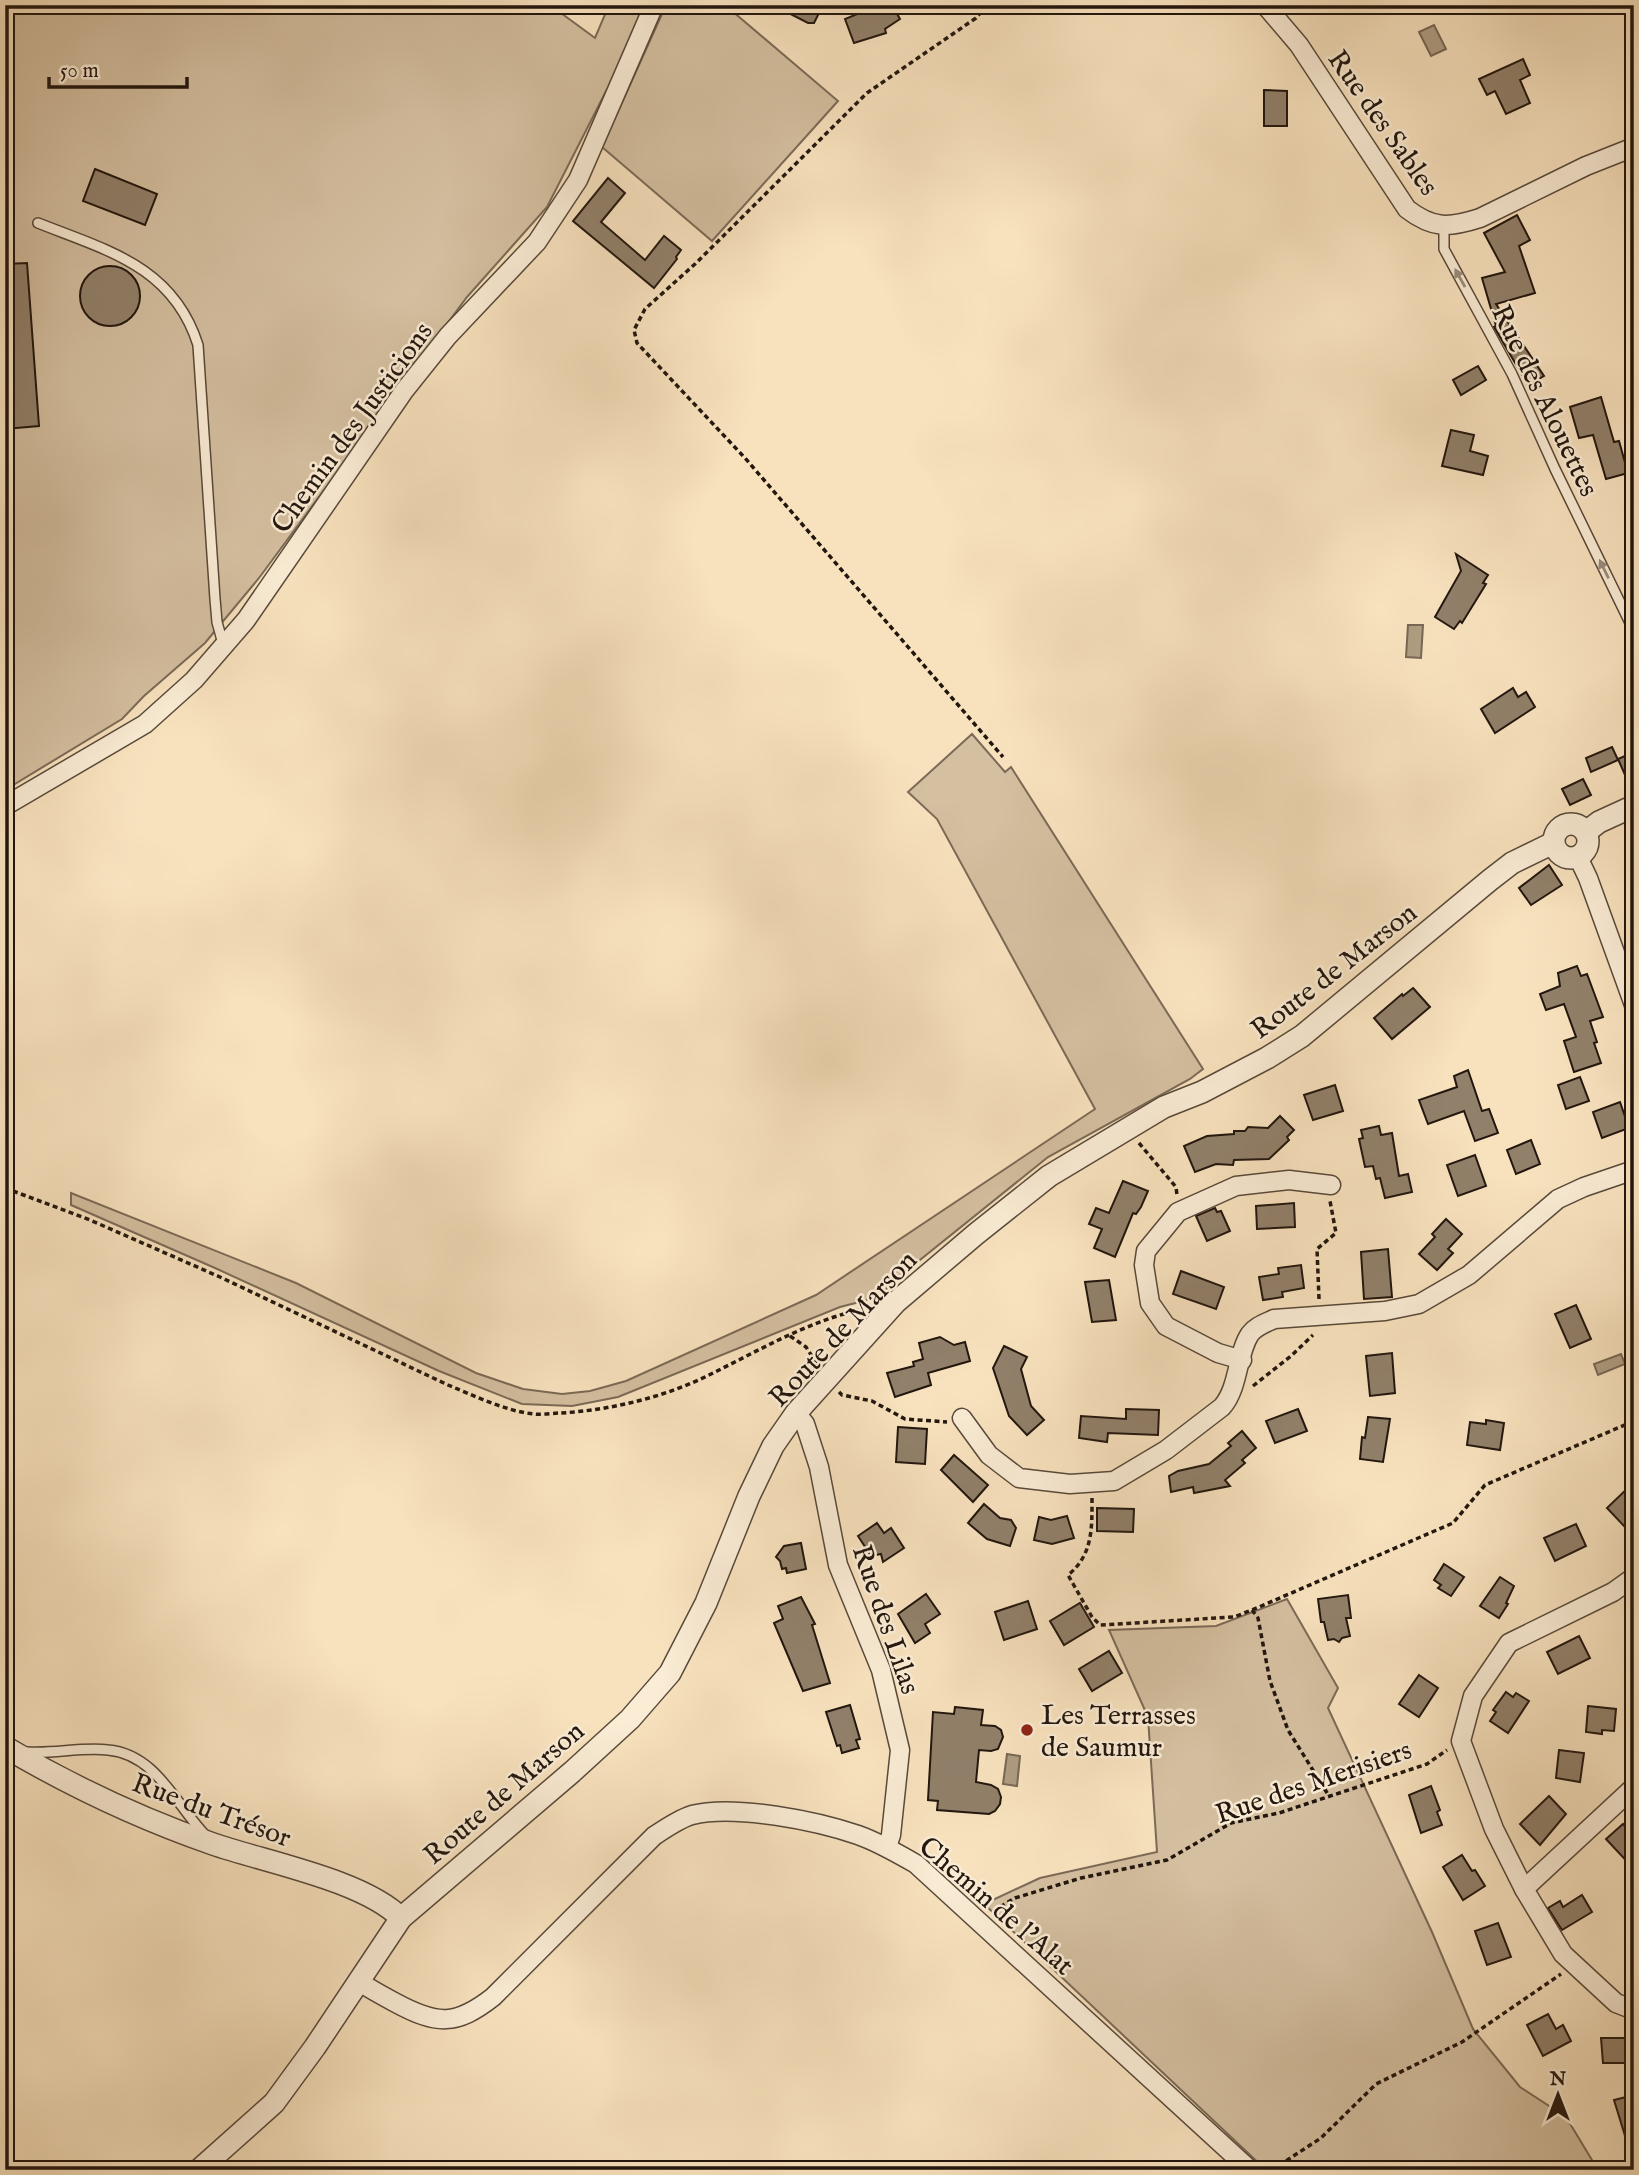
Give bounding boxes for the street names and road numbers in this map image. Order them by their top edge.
street label: Rue des Sables [1319,44,1445,203]
street label: Rue des Alouettes [1482,299,1605,503]
street label: Chemin des Justicions [265,316,441,541]
street label: Route de Marson [1244,896,1425,1048]
street label: Route de Marson [762,1244,925,1415]
street label: Rue des Lilas [843,1541,926,1699]
street label: Route de Marson [417,1714,592,1873]
street label: Rue des Merisiers [1211,1733,1417,1833]
street label: Rue du Trésor [127,1766,295,1856]
street label: Chemin de l'Alat [911,1830,1080,1984]

